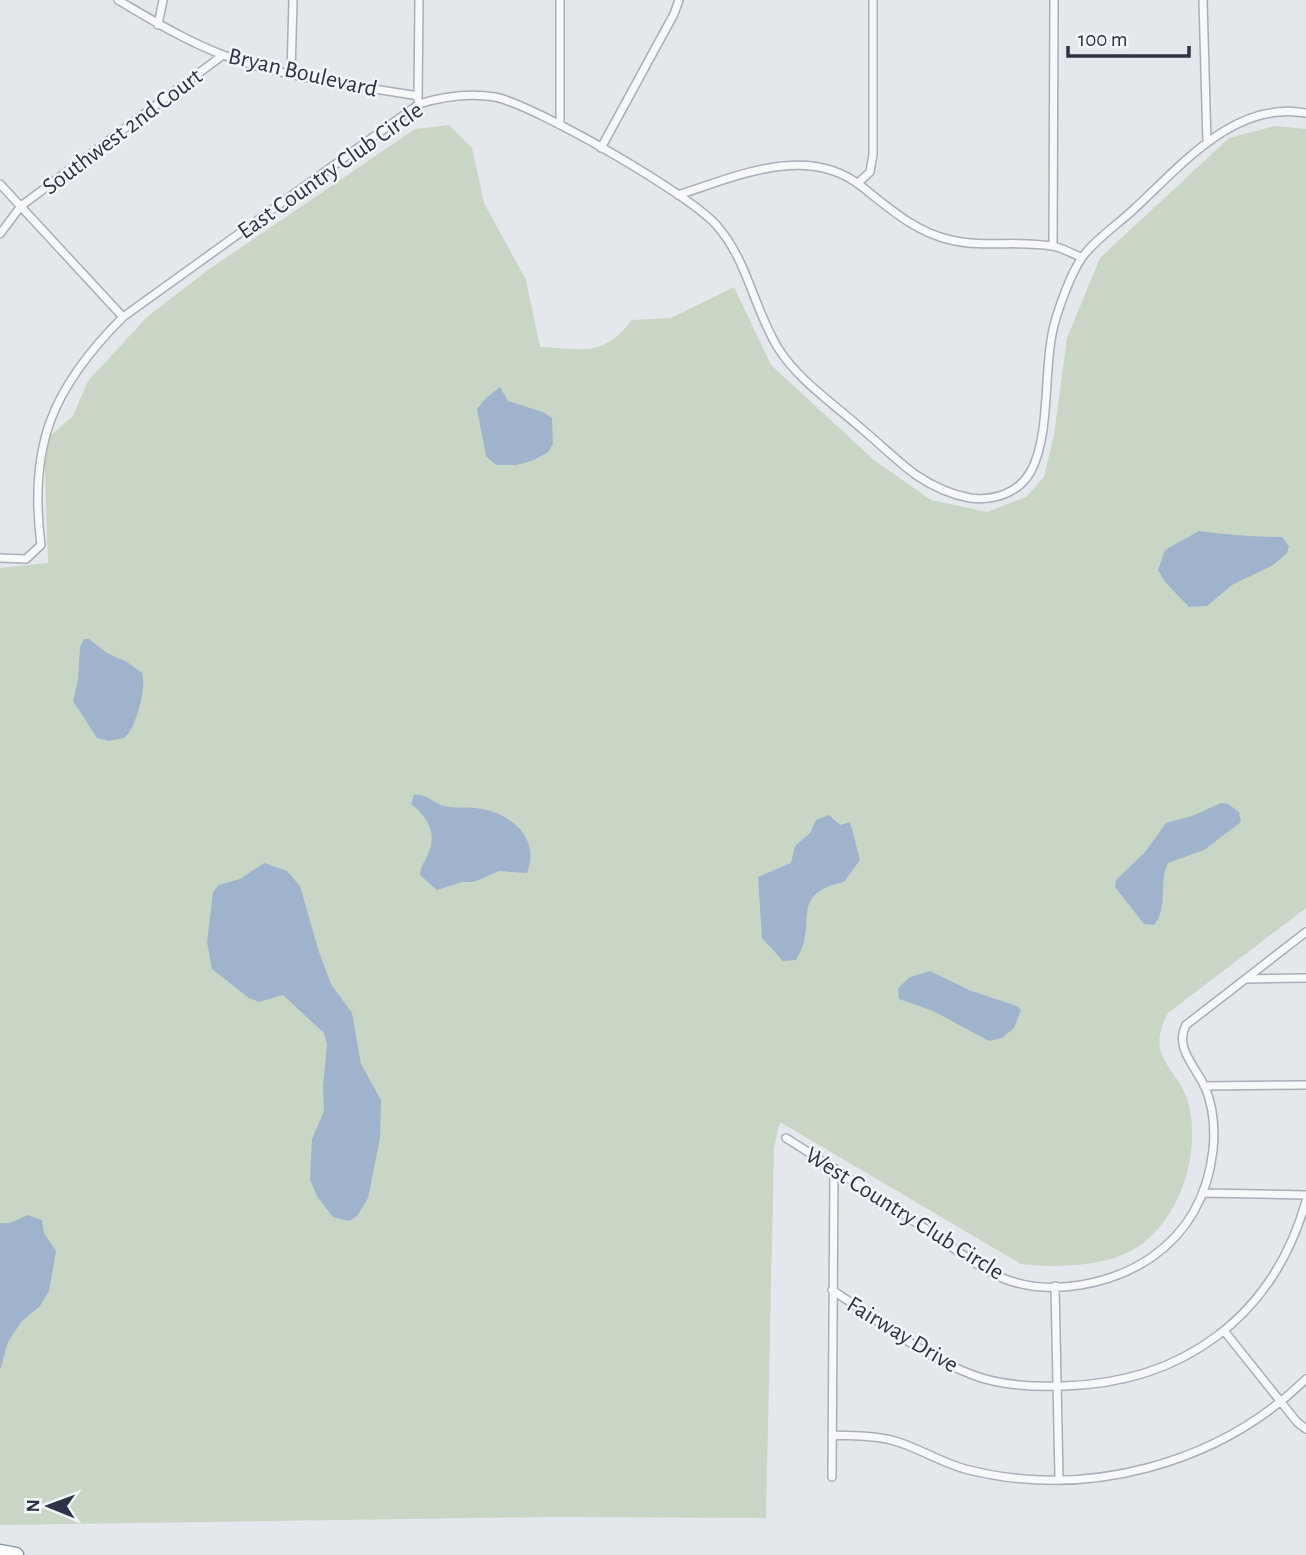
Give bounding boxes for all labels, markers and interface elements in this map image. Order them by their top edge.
scale bar [1068,14,1189,58]
text: 100 m [1078,29,1128,50]
street label: Bryan Boulevard [226,44,380,102]
street label: Southwest 2nd Court [38,64,207,199]
street label: East Country Club Circle [234,98,428,244]
street label: West Country Club Circle [801,1143,1008,1285]
street label: Fairway Drive [843,1292,962,1377]
north arrow [14,1471,84,1541]
text: N [24,1499,43,1513]

